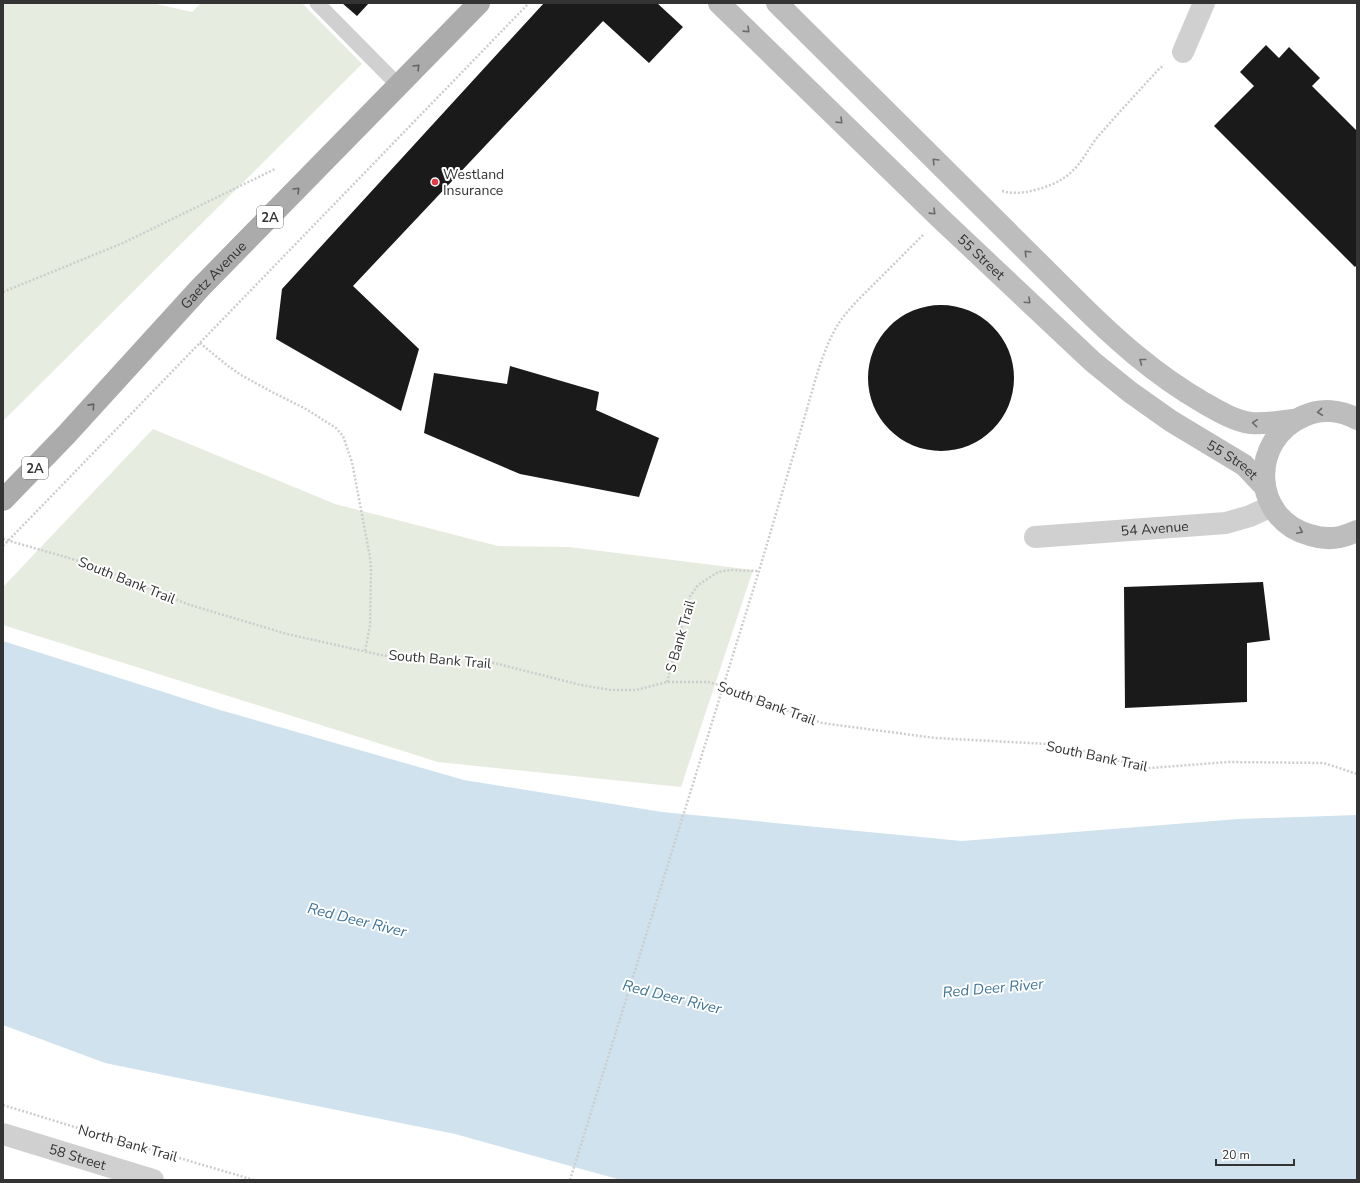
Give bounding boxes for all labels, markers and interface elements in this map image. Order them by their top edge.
one-way arrow [742,25,750,33]
one-way arrow [412,64,420,72]
one-way arrow [835,116,843,124]
one-way arrow [932,158,940,166]
place label: Westland Insurance [443,165,504,200]
marker: Westland Insurance [430,177,440,187]
one-way arrow [292,187,300,195]
road number: 2A [257,206,283,228]
one-way arrow [928,207,936,214]
street label: 55 Street [953,230,1009,284]
street label: Gaetz Avenue [176,237,251,313]
one-way arrow [1024,250,1032,258]
one-way arrow [1023,296,1031,303]
one-way arrow [1140,359,1147,366]
one-way arrow [88,404,95,411]
one-way arrow [1316,407,1323,416]
one-way arrow [1252,418,1258,427]
street label: 55 Street [1203,436,1262,484]
road number: 2A [22,457,48,479]
street label: 54 Avenue [1120,517,1189,541]
one-way arrow [1296,526,1304,534]
street label: South Bank Trail [75,552,179,609]
street label: S Bank Trail [661,597,700,675]
street label: South Bank Trail [388,646,493,674]
street label: South Bank Trail [715,677,819,730]
street label: South Bank Trail [1044,736,1150,777]
water label: Red Deer River [305,898,409,942]
water label: Red Deer River [942,974,1045,1002]
water label: Red Deer River [620,975,724,1019]
street label: North Bank Trail [76,1120,181,1167]
street label: 58 Street [47,1140,108,1175]
scale bar [1216,1141,1294,1167]
text: 20 m [1222,1147,1250,1163]

